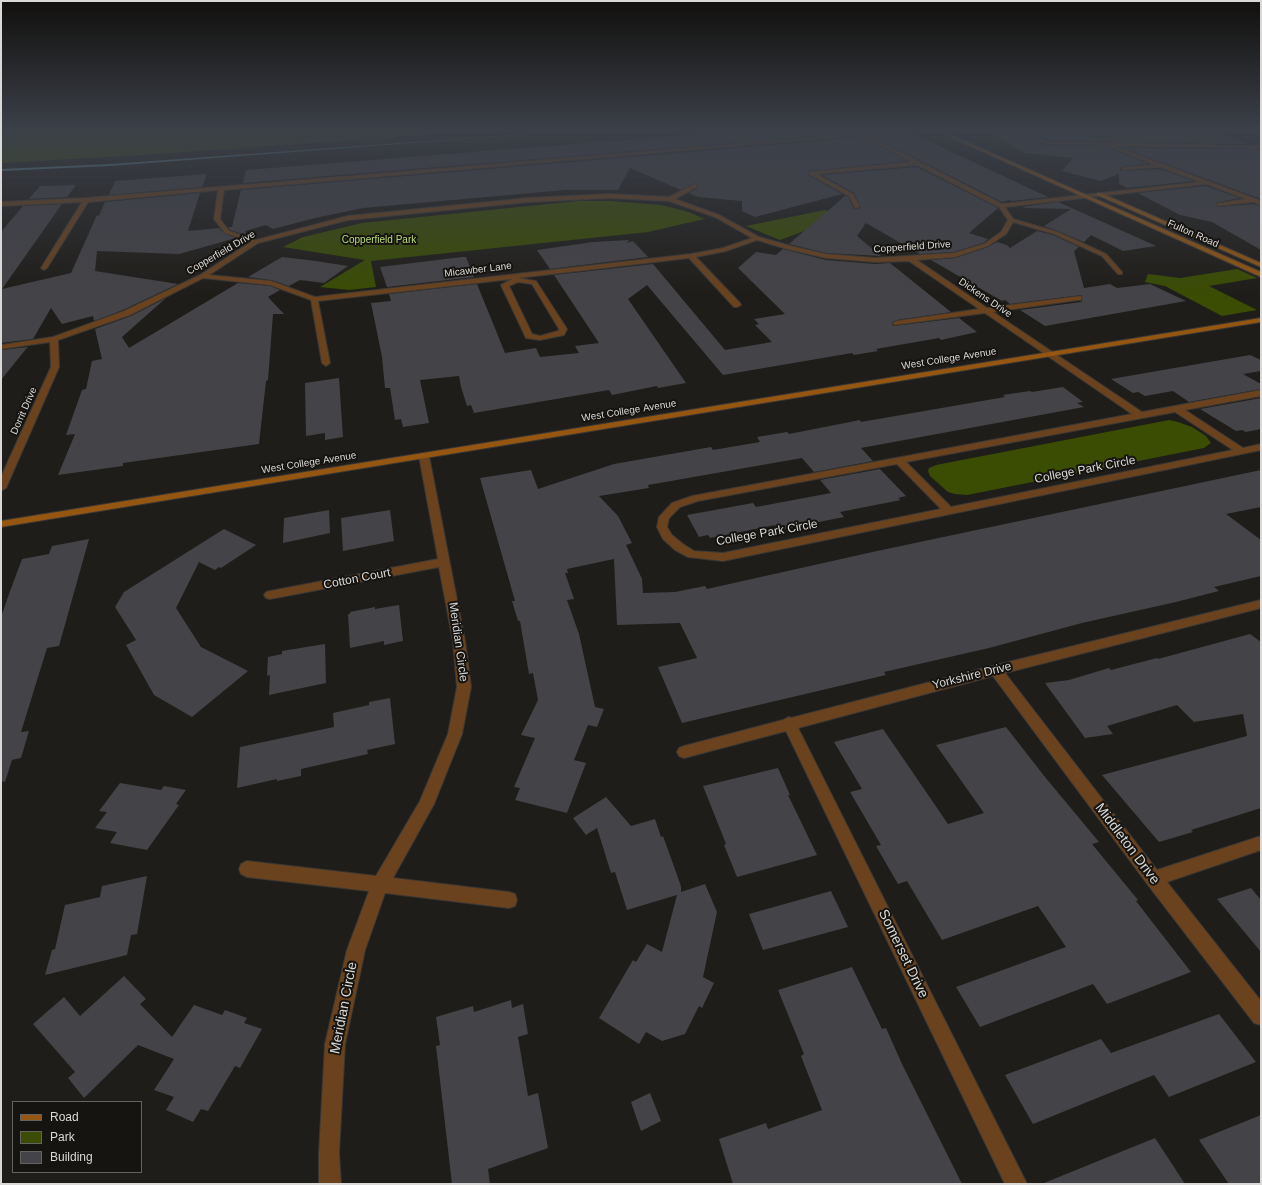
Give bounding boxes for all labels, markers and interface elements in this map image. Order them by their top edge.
street label: Fulton Road [1166,217,1220,251]
street label: Copperfield Drive [185,228,257,278]
park label: Copperfield Park [342,234,416,246]
street label: Copperfield Drive [873,238,951,256]
street label: Micawber Lane [444,260,512,280]
street label: Dickens Drive [956,276,1014,320]
street label: West College Avenue [901,346,997,372]
street label: Dorrit Drive [8,385,40,437]
street label: West College Avenue [581,398,677,424]
street label: West College Avenue [261,450,357,476]
street label: College Park Circle [1033,453,1137,487]
street label: College Park Circle [715,517,819,549]
street label: Cotton Court [322,565,392,593]
street label: Meridian Circle [445,601,471,683]
street label: Yorkshire Drive [931,659,1013,693]
street label: Middleton Drive [1091,800,1163,888]
street label: Somerset Drive [874,907,932,1001]
street label: Meridian Circle [327,961,361,1055]
legend [12,1101,142,1173]
text: Road [50,1110,79,1124]
text: Park [50,1130,75,1144]
text: Building [50,1150,93,1164]

